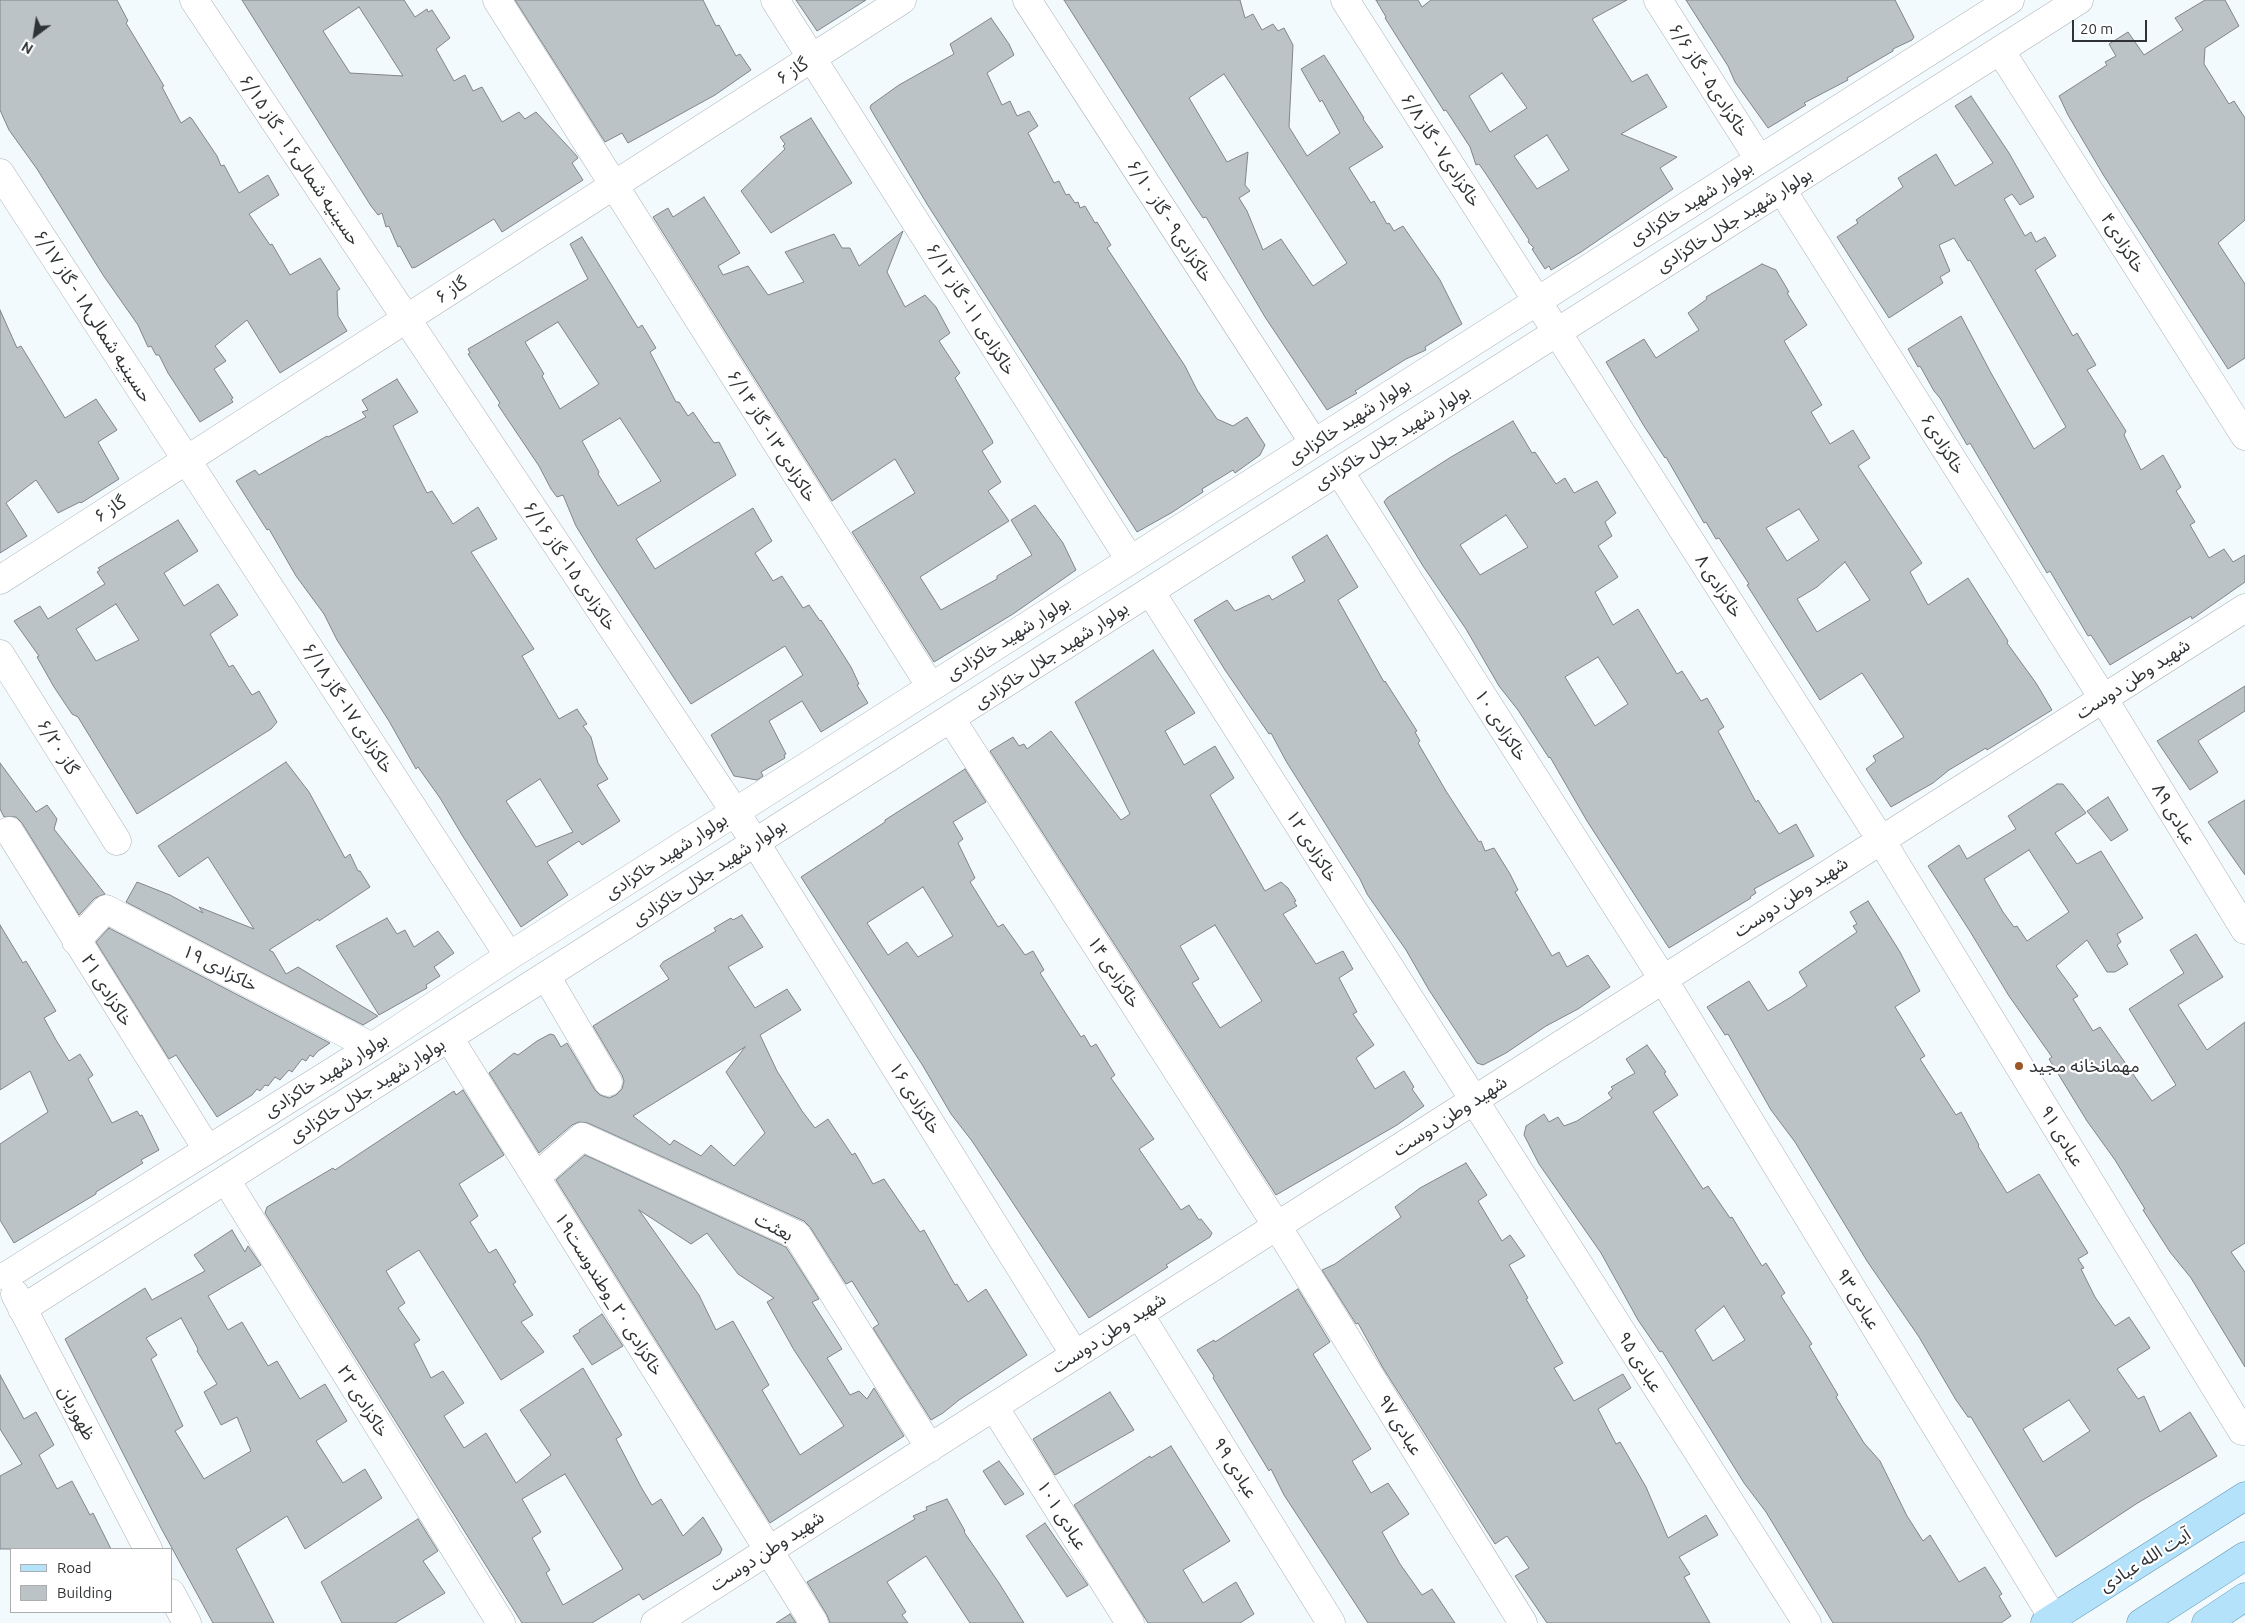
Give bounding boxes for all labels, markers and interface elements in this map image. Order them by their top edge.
north arrow [10,10,60,60]
scale bar [2075,10,2150,42]
street label: خاکزادی۵ - گاز ۶/۶ [1664,19,1754,141]
text: 20 m [2080,20,2113,37]
text: N [19,38,36,57]
street label: گاز ۶ [772,53,812,89]
street label: حسینیه شمالی۱۶ - گاز ۶/۱۵ [235,71,365,249]
street label: خاکزادی۷ - گاز ۶/۸ [1396,89,1486,211]
street label: خاکزادی۹ - گاز ۶/۱۰ [1123,156,1217,286]
street label: بولوار شهید خاکزادی [1625,156,1757,250]
street label: بولوار شهید جلال خاکزادی [1652,163,1816,277]
street label: خاکزادی۴ [2096,209,2150,277]
street label: حسینیه شمالی۱۸ - گاز ۶/۱۷ [29,226,157,406]
street label: خاکزادی ۱۱- گاز ۶/۱۲ [922,239,1020,379]
street label: گاز ۶ [431,272,471,308]
street label: خاکزادی ۱۳- گاز ۶/۱۴ [723,366,821,506]
street label: بولوار شهید خاکزادی [1284,373,1414,469]
street label: بولوار شهید جلال خاکزادی [1310,380,1474,494]
street label: خاکزادی۶ [1916,410,1970,478]
street label: گاز ۶ [90,491,130,527]
street label: خاکزادی ۱۵- گاز ۶/۱۶ [519,497,621,635]
street label: خاکزادی ۸ [1691,550,1747,622]
street label: بولوار شهید خاکزادی [942,591,1074,685]
street label: بولوار شهید جلال خاکزادی [970,597,1132,713]
street label: شهید وطن دوست [2072,634,2194,724]
street label: خاکزادی ۱۷- گاز ۶/۱۸ [298,639,398,777]
street label: خاکزادی ۱۰ [1470,685,1532,765]
street label: گاز ۶/۲۰ [33,715,83,779]
street label: عبادی ۸۹ [2147,780,2201,848]
street label: خاکزادی ۱۲ [1281,806,1343,886]
street label: بولوار شهید خاکزادی [601,808,731,904]
street label: بولوار شهید جلال خاکزادی [628,814,790,930]
street label: شهید وطن دوست [1730,852,1852,942]
street label: خاکزادی ۱۴ [1083,932,1145,1012]
street label: خاکزادی ۱۹ [179,940,261,996]
street label: خاکزادی ۲۱ [76,950,138,1030]
street label: بولوار شهید خاکزادی [260,1028,392,1122]
street label: بولوار شهید جلال خاکزادی [285,1033,449,1147]
place label: مهمانخانه مجید [2029,1055,2140,1077]
street label: خاکزادی ۱۶ [884,1058,946,1138]
marker: مهمانخانه مجید [2013,1060,2025,1072]
street label: شهید وطن دوست [1389,1071,1511,1161]
street label: عبادی ۹۱ [2035,1102,2089,1170]
street label: خاکزادی ۲۰_وطندوست۱۹ [550,1208,668,1380]
street label: بعثت [751,1208,797,1246]
street label: عبادی ۹۳ [1831,1265,1885,1333]
street label: شهید وطن دوست [1048,1288,1170,1378]
street label: عبادی ۹۵ [1613,1328,1667,1396]
street label: خاکزادی ۲۲ [332,1361,394,1441]
street label: ظهوریان [54,1382,100,1444]
street label: عبادی ۹۷ [1373,1391,1427,1459]
street label: عبادی ۹۹ [1208,1434,1262,1502]
street label: عبادی ۱۰۱ [1032,1476,1092,1554]
street label: شهید وطن دوست [706,1506,828,1596]
street label: آیت الله عبادی [2095,1523,2195,1597]
legend [10,1548,172,1613]
text: Road [57,1559,92,1576]
text: Building [57,1584,112,1601]

